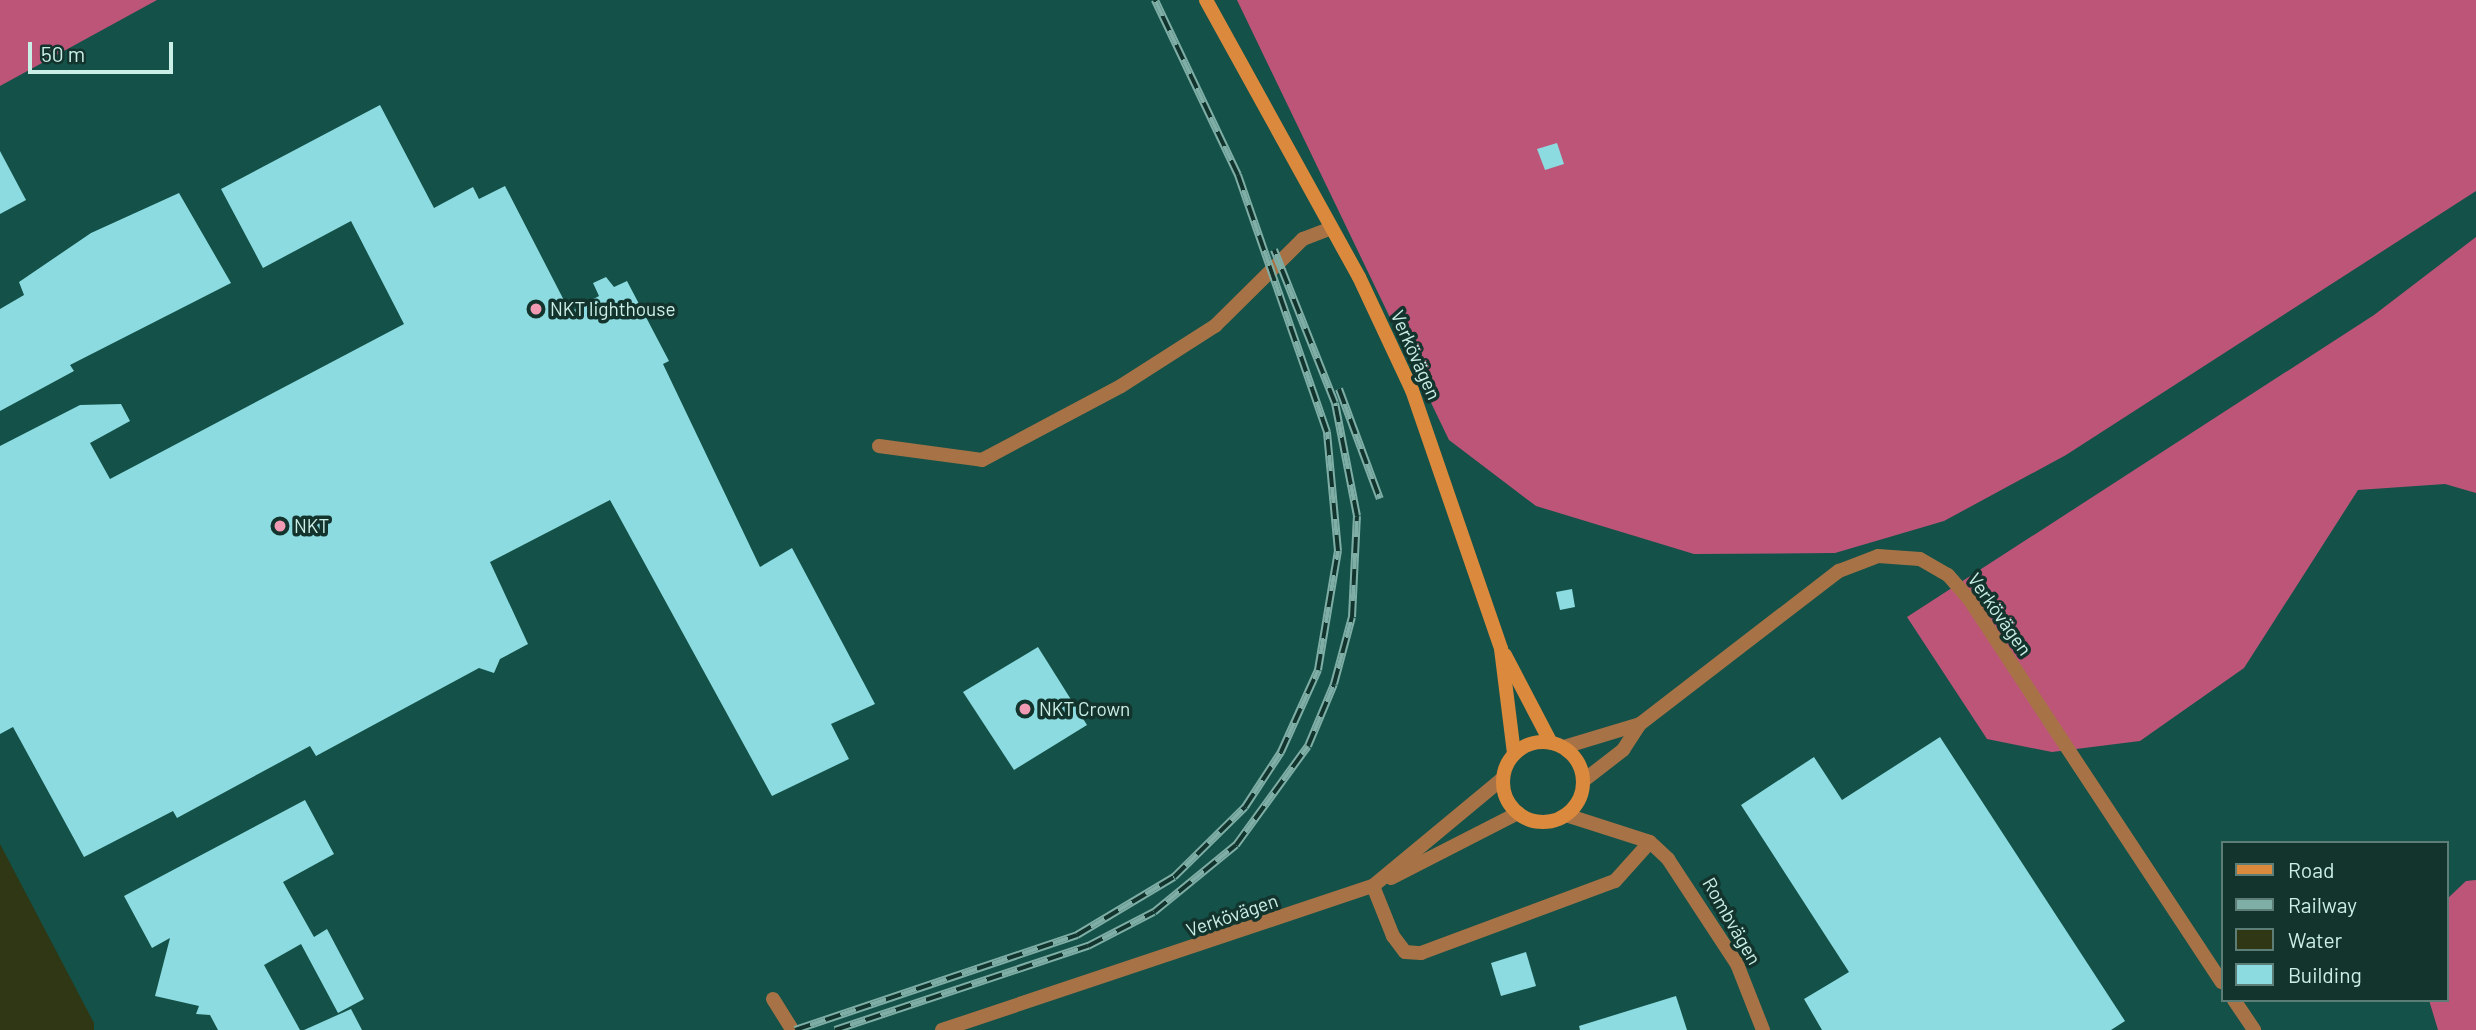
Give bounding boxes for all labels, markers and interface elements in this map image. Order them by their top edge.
scale bar [32,28,177,72]
text: 50 m [41,41,85,66]
place label: NKT lighthouse [550,298,676,320]
marker: NKT lighthouse [528,301,544,317]
street label: Verkövägen [1386,307,1446,403]
place label: NKT [294,515,329,537]
marker: NKT [272,518,288,534]
street label: Verkövägen [1963,568,2037,660]
place label: NKT Crown [1039,698,1130,720]
marker: NKT Crown [1017,701,1033,717]
legend [2220,841,2448,1002]
text: Road [2288,857,2334,882]
street label: Rombvägen [1698,873,1766,969]
street label: Verkövägen [1183,889,1281,941]
text: Railway [2288,892,2357,917]
text: Water [2288,927,2342,952]
text: Building [2288,962,2362,987]

